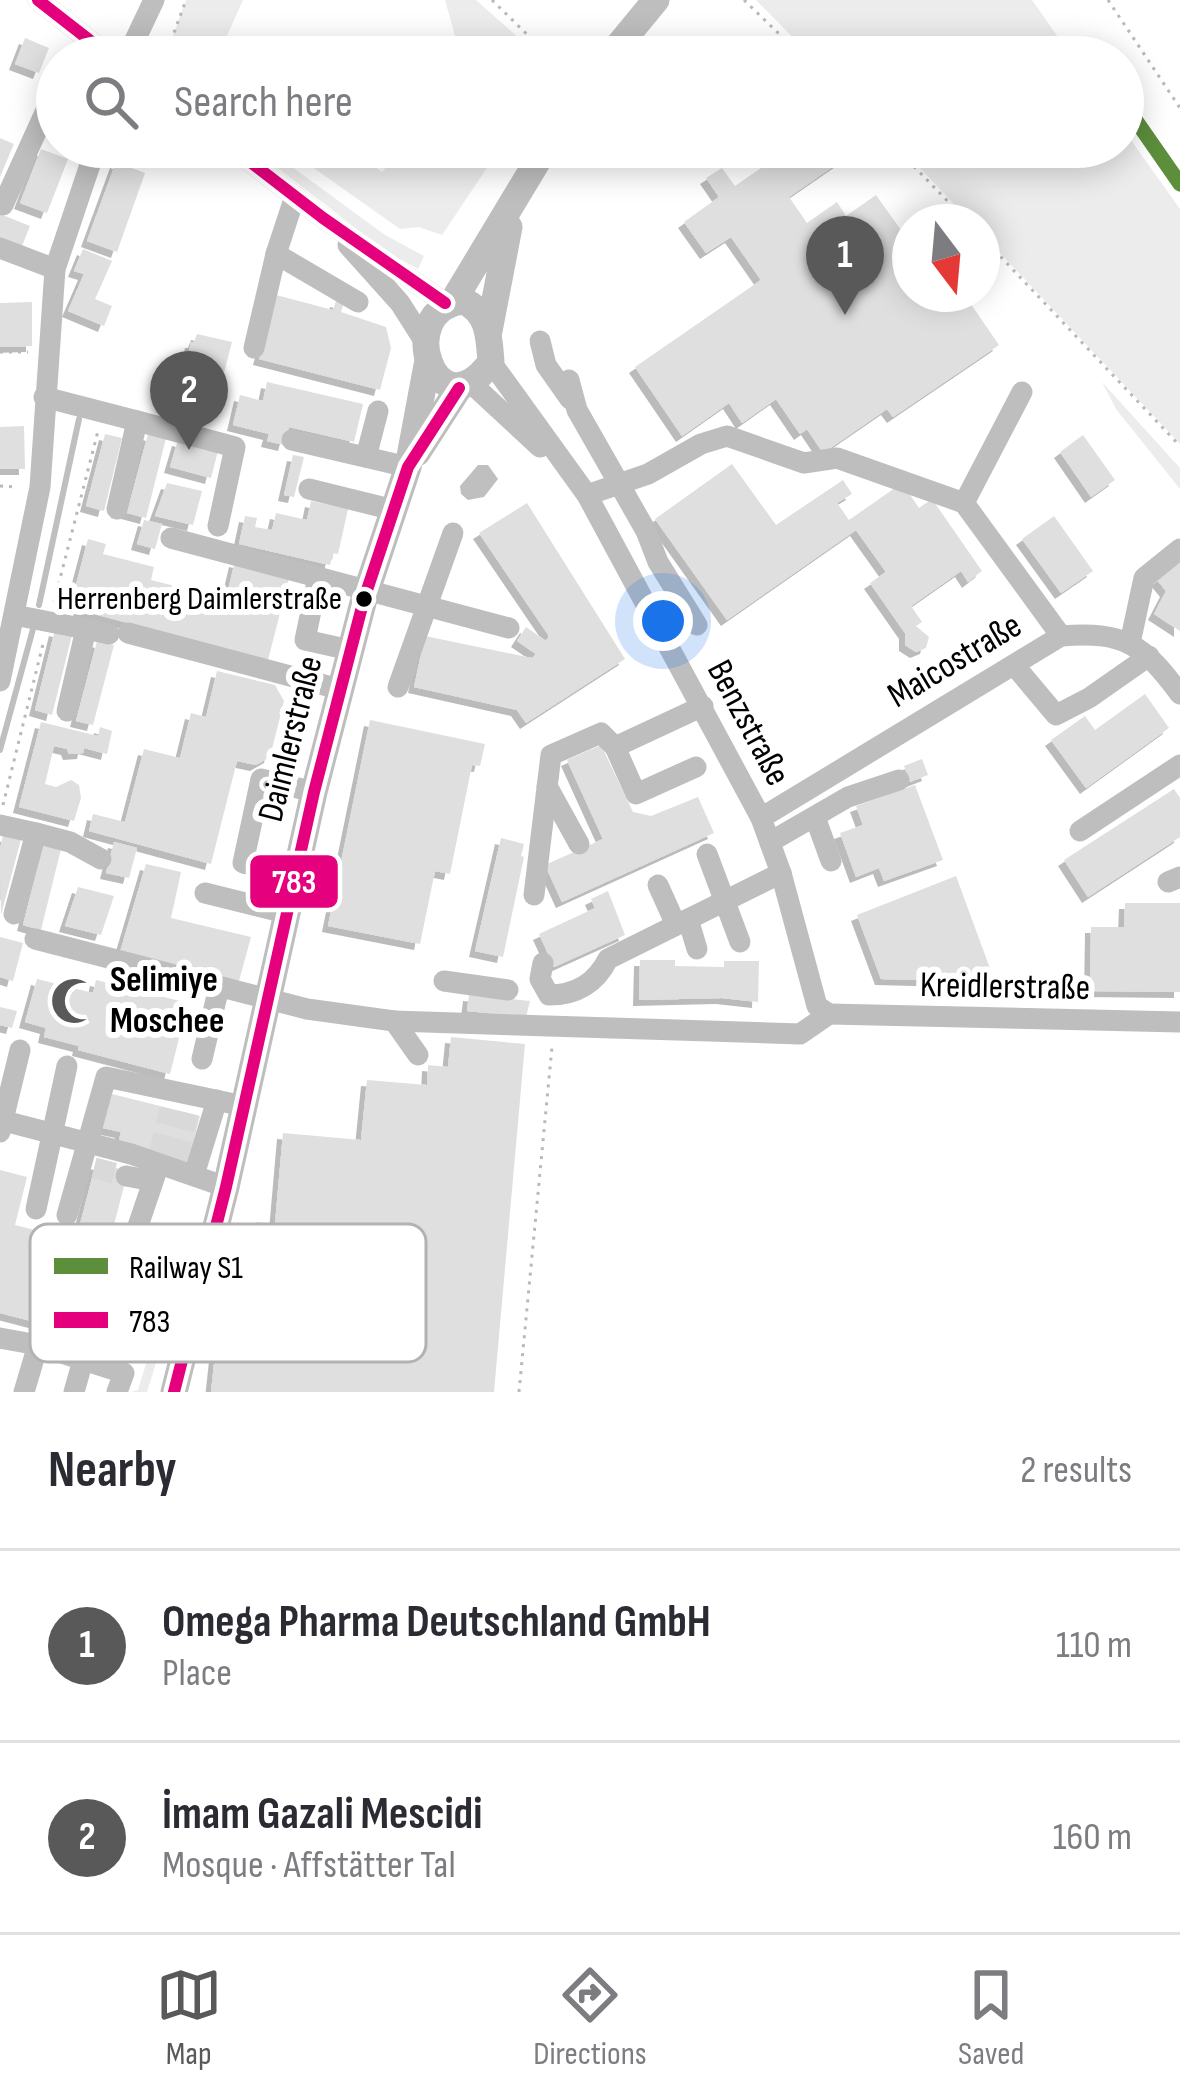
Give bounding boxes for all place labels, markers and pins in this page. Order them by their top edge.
pin: 1 [806,216,884,315]
pin: 2 [150,351,228,450]
place label: Herrenberg Daimlerstraße [57,579,342,619]
marker: Herrenberg Daimlerstraße [353,588,375,610]
place label: Selimiye Moschee [110,959,224,1043]
mosque icon: Selimiye Moschee [49,976,99,1026]

